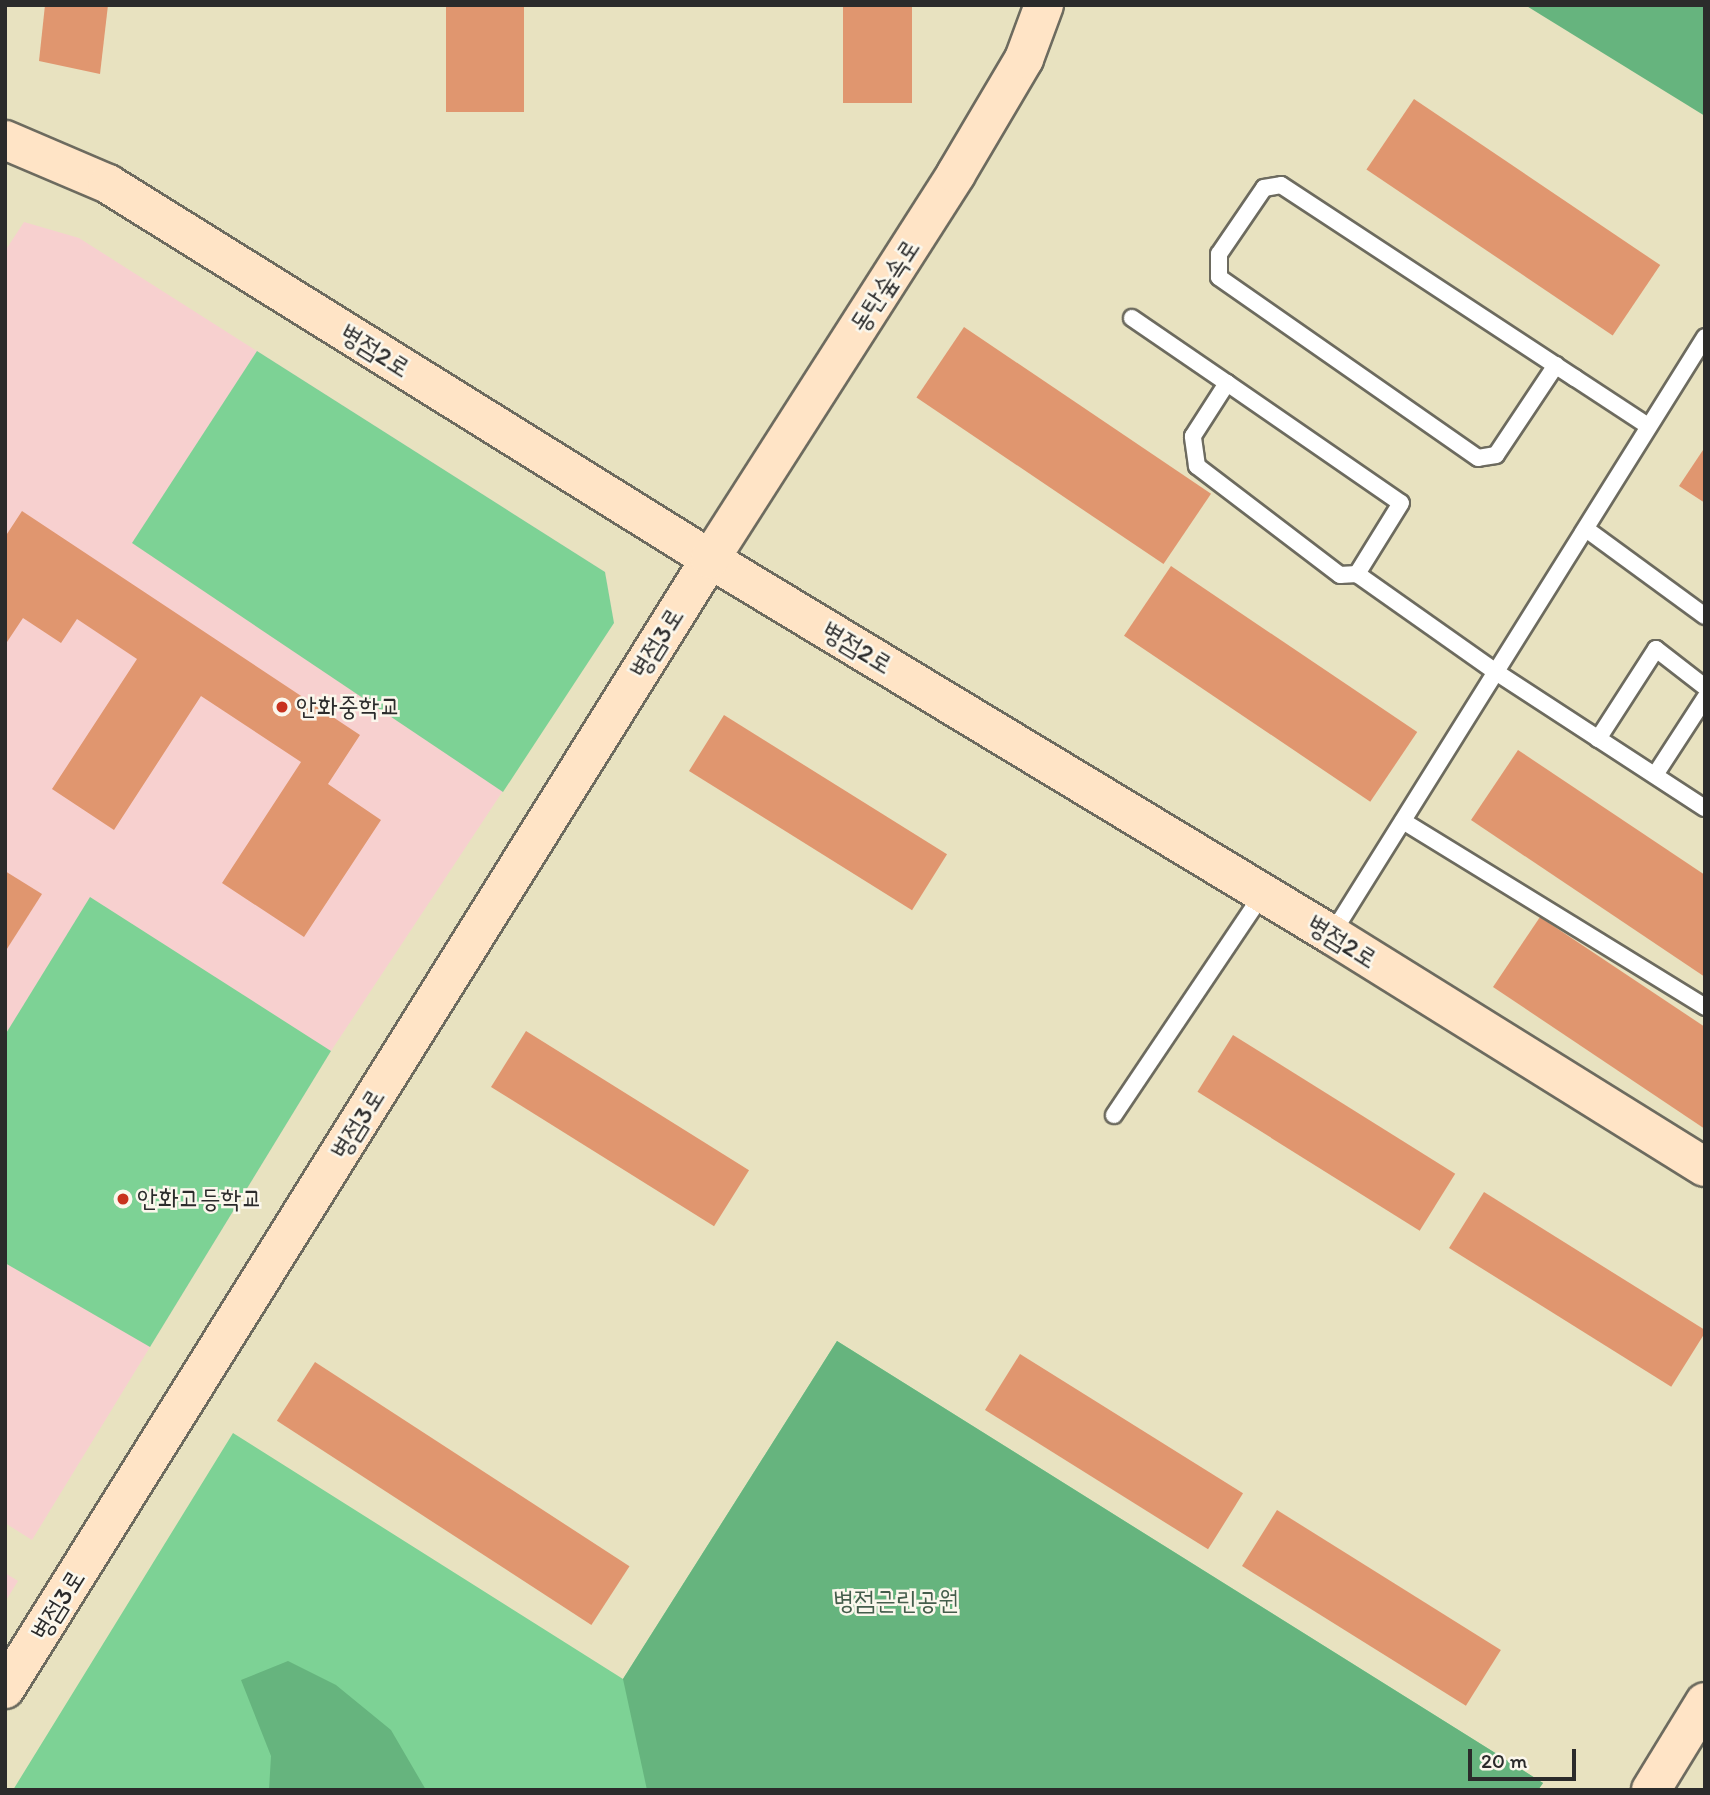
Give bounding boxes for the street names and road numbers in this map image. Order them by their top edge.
street label: 동탄숲속로 [843,234,927,338]
street label: 병점2로 [334,318,416,384]
street label: 병점3로 [623,602,691,684]
street label: 병점2로 [816,615,898,681]
street label: 병점2로 [1301,909,1383,975]
street label: 병점3로 [324,1083,392,1165]
street label: 병점3로 [24,1564,92,1646]

